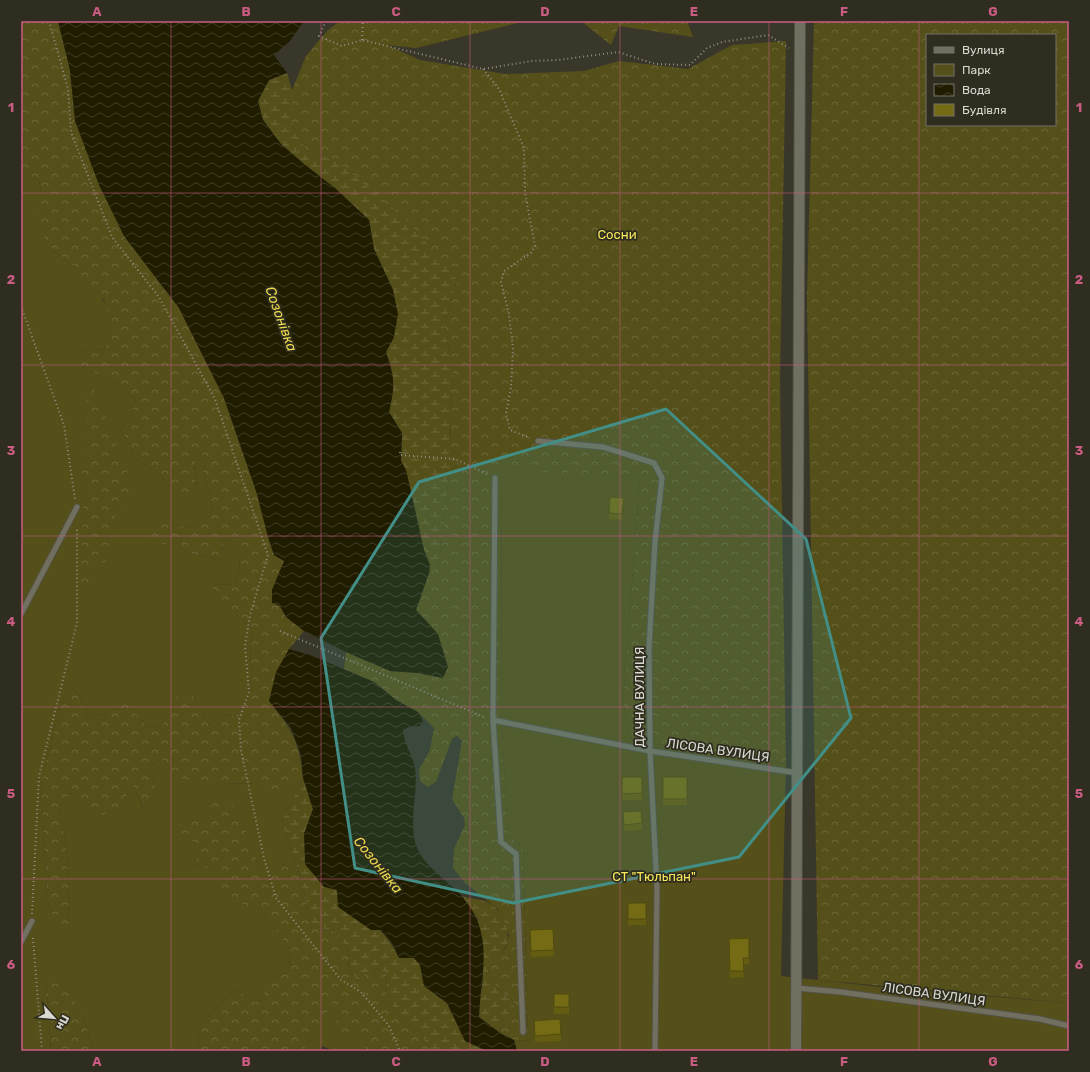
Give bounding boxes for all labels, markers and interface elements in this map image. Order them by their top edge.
text: A [92,4,102,19]
text: B [241,4,251,19]
text: C [391,4,401,19]
text: D [540,4,550,19]
text: E [690,4,698,19]
text: F [840,4,848,19]
text: G [988,4,998,19]
legend [926,34,1056,126]
text: Вулиця [962,43,1004,57]
text: Парк [962,63,991,77]
text: Вода [962,83,991,97]
text: 1 [8,100,14,115]
text: 1 [1076,100,1082,115]
text: Будівля [962,103,1007,117]
park label: Сосни [597,227,637,242]
text: 2 [7,272,15,287]
text: 2 [1075,272,1083,287]
water label: Созонівка [261,284,301,354]
text: 3 [7,443,16,458]
text: 3 [1075,443,1084,458]
text: 4 [7,614,16,629]
text: 4 [1075,614,1084,629]
street label: ДАЧНА ВУЛИЦЯ [632,647,647,747]
street label: ЛІСОВА ВУЛИЦЯ [666,735,770,765]
text: 5 [7,786,15,801]
text: 5 [1075,786,1083,801]
water label: Созонівка [350,833,406,897]
park label: СТ "Тюльпан" [612,869,696,884]
text: 6 [7,957,16,972]
text: 6 [1075,957,1084,972]
street label: ЛІСОВА ВУЛИЦЯ [882,979,986,1009]
north arrow [34,998,74,1038]
text: Пн [53,1013,72,1032]
text: A [92,1054,102,1069]
text: B [241,1054,251,1069]
text: C [391,1054,401,1069]
text: D [540,1054,550,1069]
text: E [690,1054,698,1069]
text: F [840,1054,848,1069]
text: G [988,1054,998,1069]

